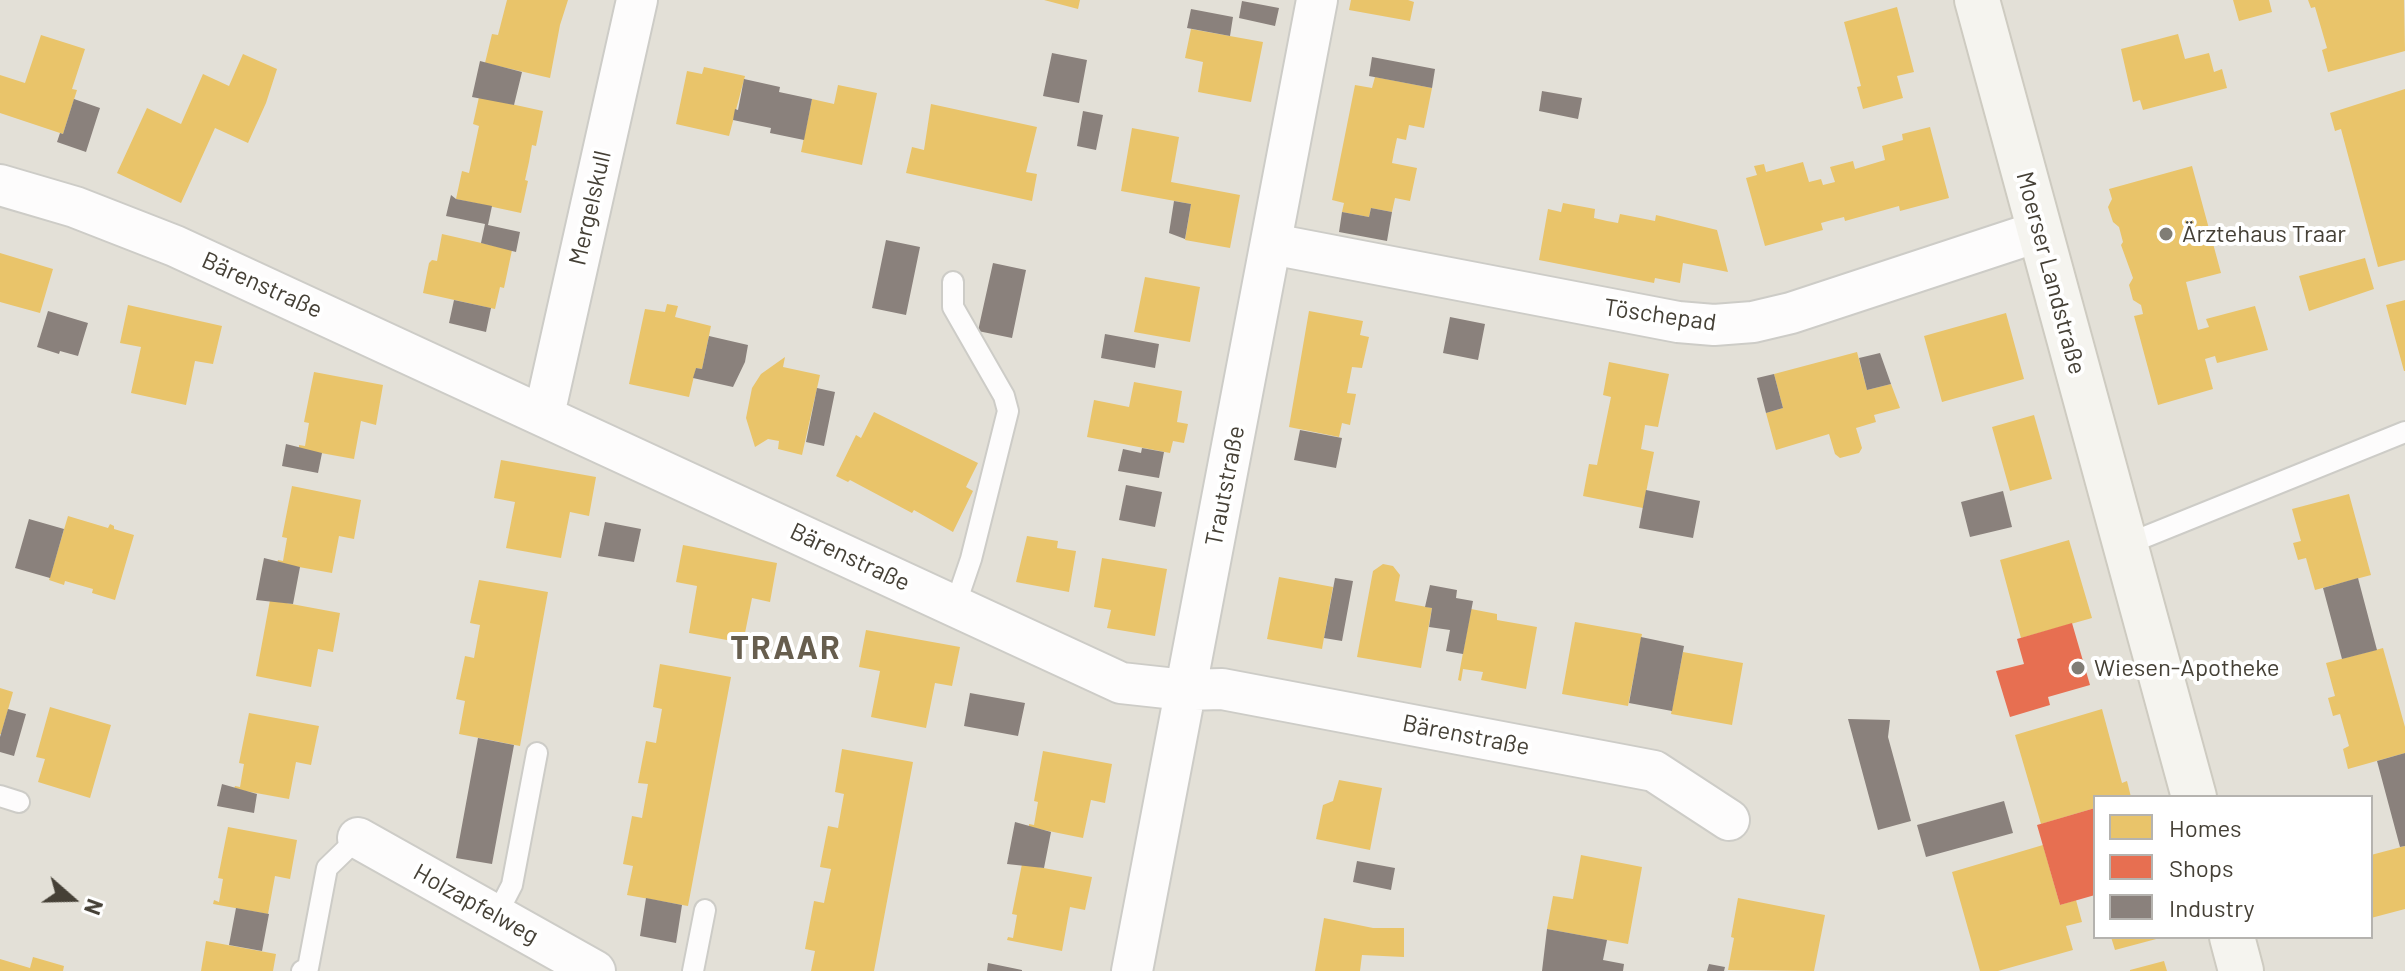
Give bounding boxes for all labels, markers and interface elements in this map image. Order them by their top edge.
street label: Mergelskull [563,148,617,268]
street label: Moerser Landstraße [2010,168,2092,378]
place label: Ärztehaus Traar [2182,220,2346,248]
marker: Ärztehaus Traar [2157,225,2175,243]
street label: Bärenstraße [197,246,327,324]
street label: Töschepad [1602,293,1718,337]
street label: Trautstraße [1199,423,1251,549]
street label: Bärenstraße [786,517,914,597]
district label: TRAAR [730,629,842,667]
place label: Wiesen-Apotheke [2094,654,2280,682]
marker: Wiesen-Apotheke [2069,659,2087,677]
street label: Bärenstraße [1400,709,1532,761]
legend [2093,795,2373,939]
text: Homes [2169,813,2242,842]
text: Shops [2169,853,2234,882]
street label: Holzapfelweg [408,858,544,950]
north arrow [32,859,112,939]
text: Industry [2169,893,2255,922]
text: N [80,896,109,919]

